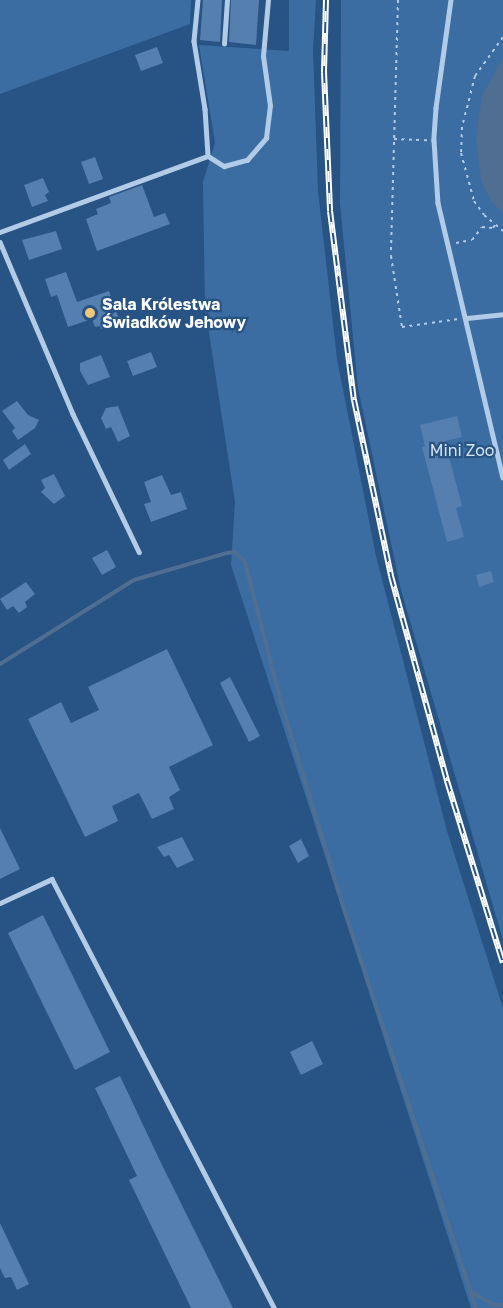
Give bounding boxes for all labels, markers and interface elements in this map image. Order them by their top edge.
place label: Sala Królestwa Świadków Jehowy [102,294,246,332]
marker: Sala Królestwa Świadków Jehowy [83,306,97,320]
park label: Mini Zoo [430,440,494,460]

